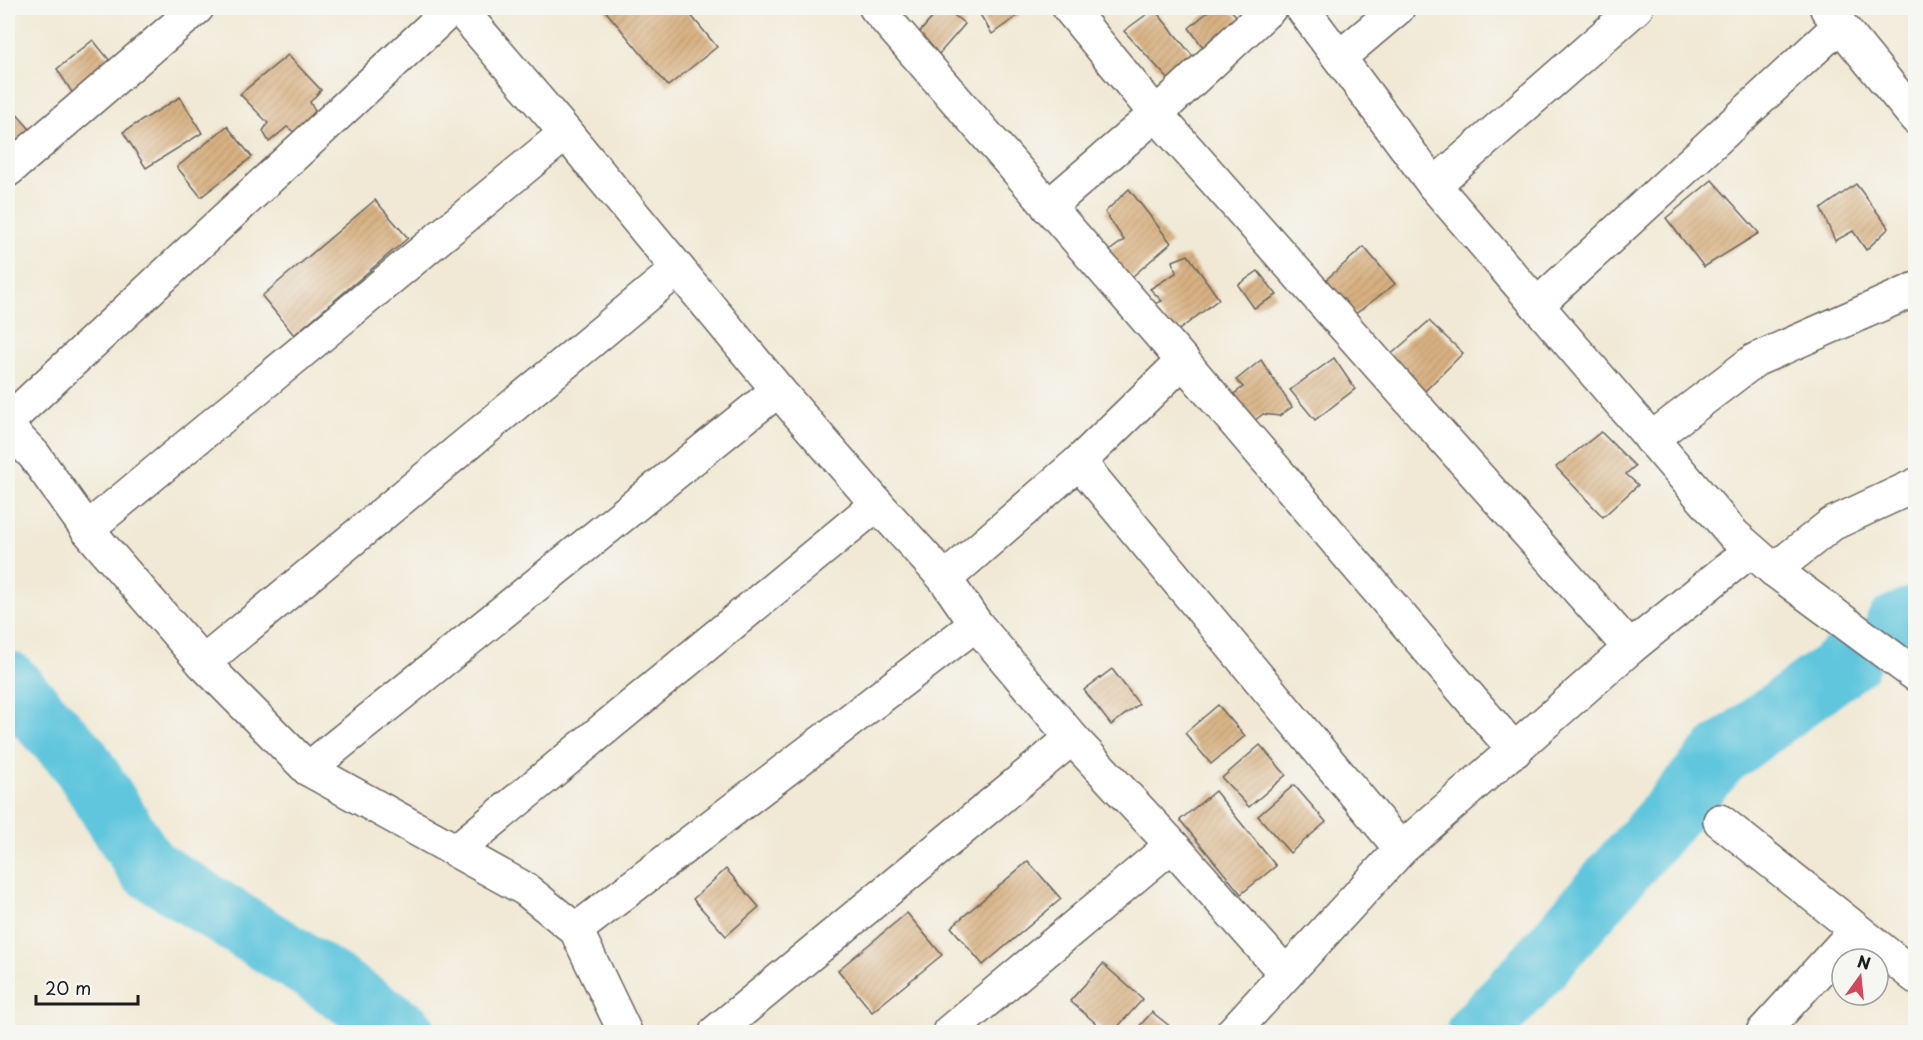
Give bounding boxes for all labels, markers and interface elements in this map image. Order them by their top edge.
north arrow [1830,947,1890,1007]
text: N [1855,948,1873,975]
scale bar [36,968,138,1006]
text: 20 m [45,974,91,1001]

